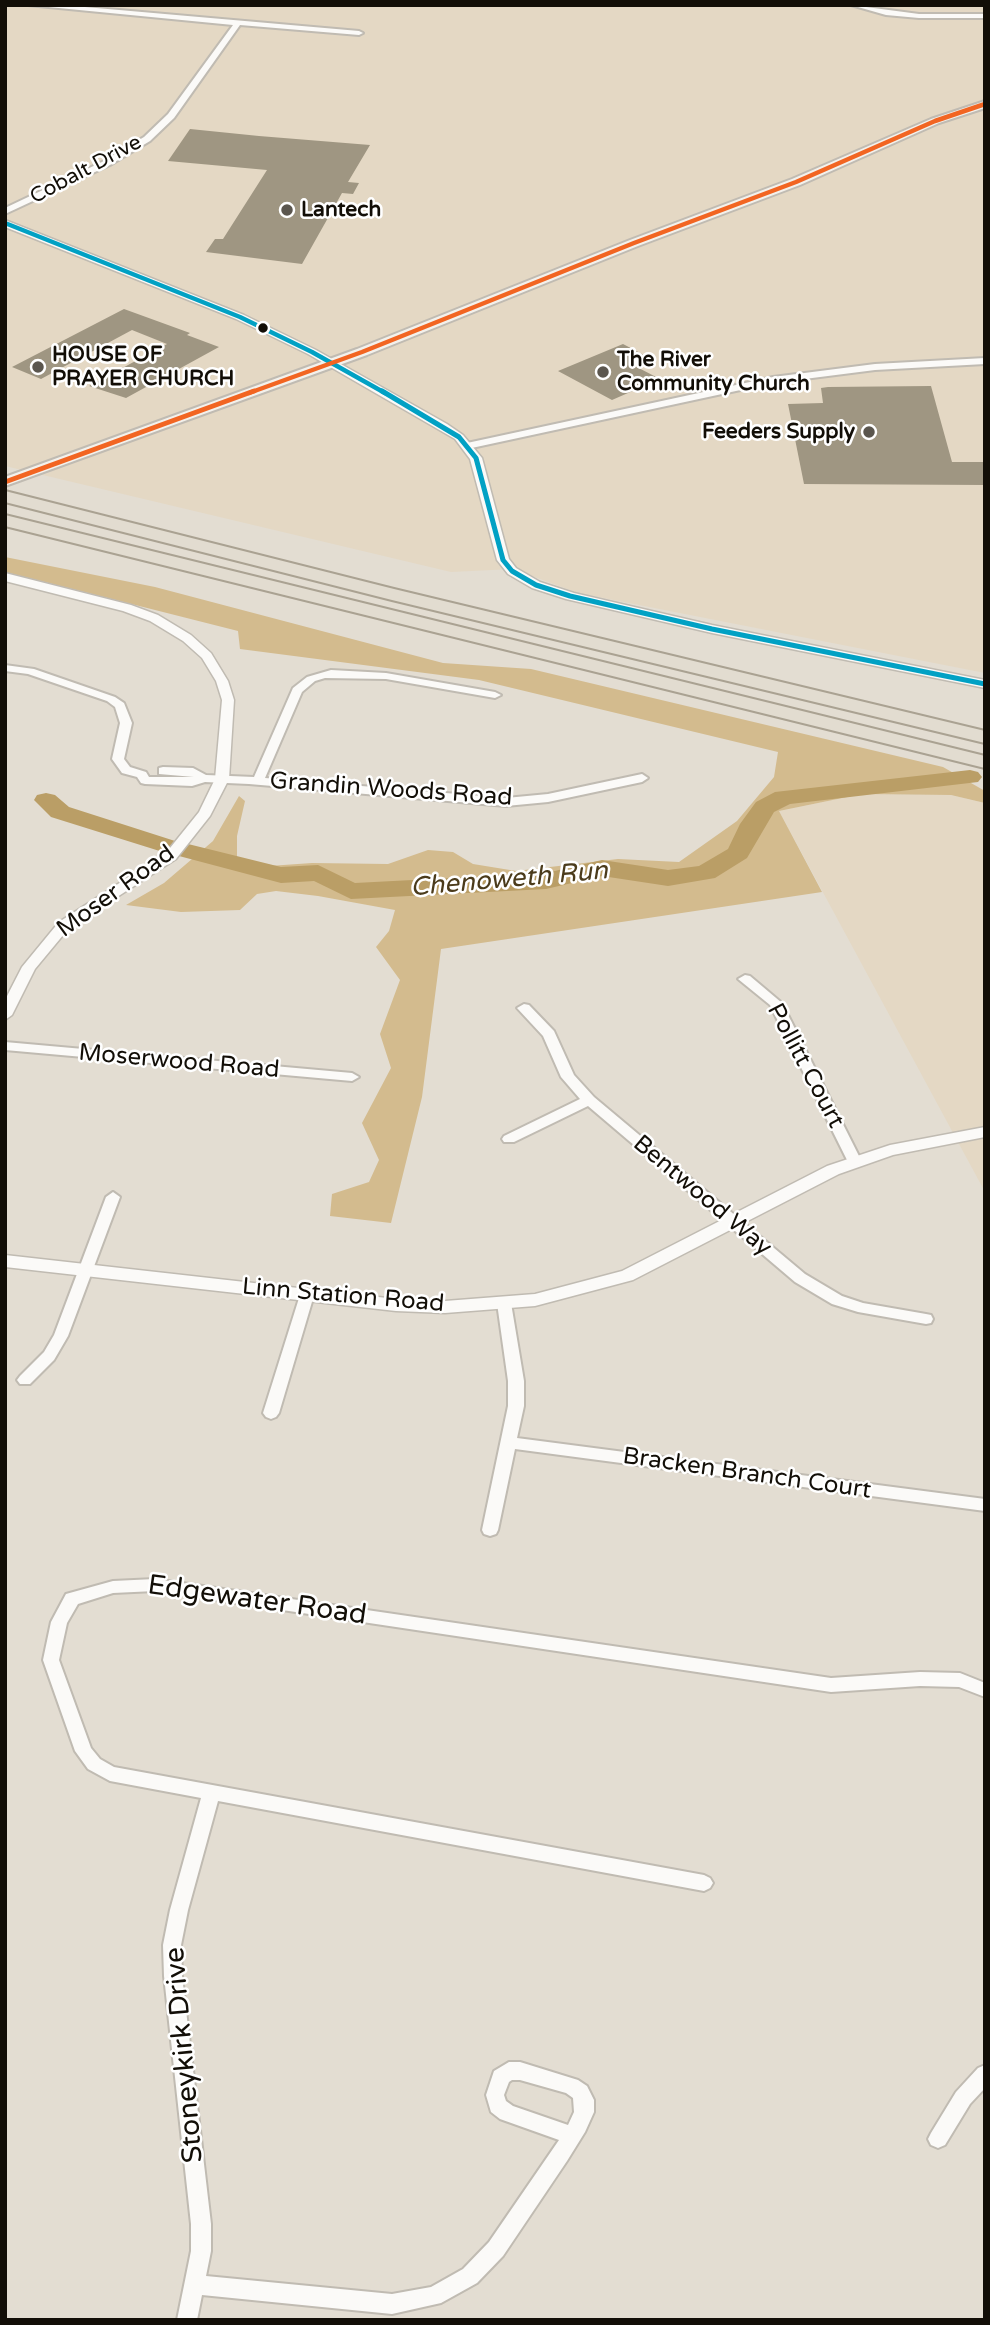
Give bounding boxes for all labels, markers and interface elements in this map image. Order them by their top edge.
street label: Cobalt Drive [26,130,146,210]
place label: Lantech [301,197,381,223]
marker: Lantech [279,202,295,218]
unlabelled marker [256,321,270,335]
place label: HOUSE OF PRAYER CHURCH [52,342,234,392]
place label: The River Community Church [617,347,810,397]
marker: HOUSE OF PRAYER CHURCH [30,359,46,375]
marker: The River Community Church [595,364,611,380]
place label: Feeders Supply [702,419,855,445]
marker: Feeders Supply [861,424,877,440]
street label: Grandin Woods Road [269,767,513,813]
street label: Moser Road [52,840,180,944]
water label: Chenoweth Run [409,856,609,904]
street label: Pollitt Court [760,999,850,1133]
street label: Moserwood Road [77,1039,281,1085]
street label: Bentwood Way [627,1130,777,1262]
street label: Linn Station Road [241,1273,445,1319]
street label: Bracken Branch Court [621,1442,873,1506]
street label: Edgewater Road [145,1569,369,1633]
street label: Stoneykirk Drive [159,1946,211,2164]

